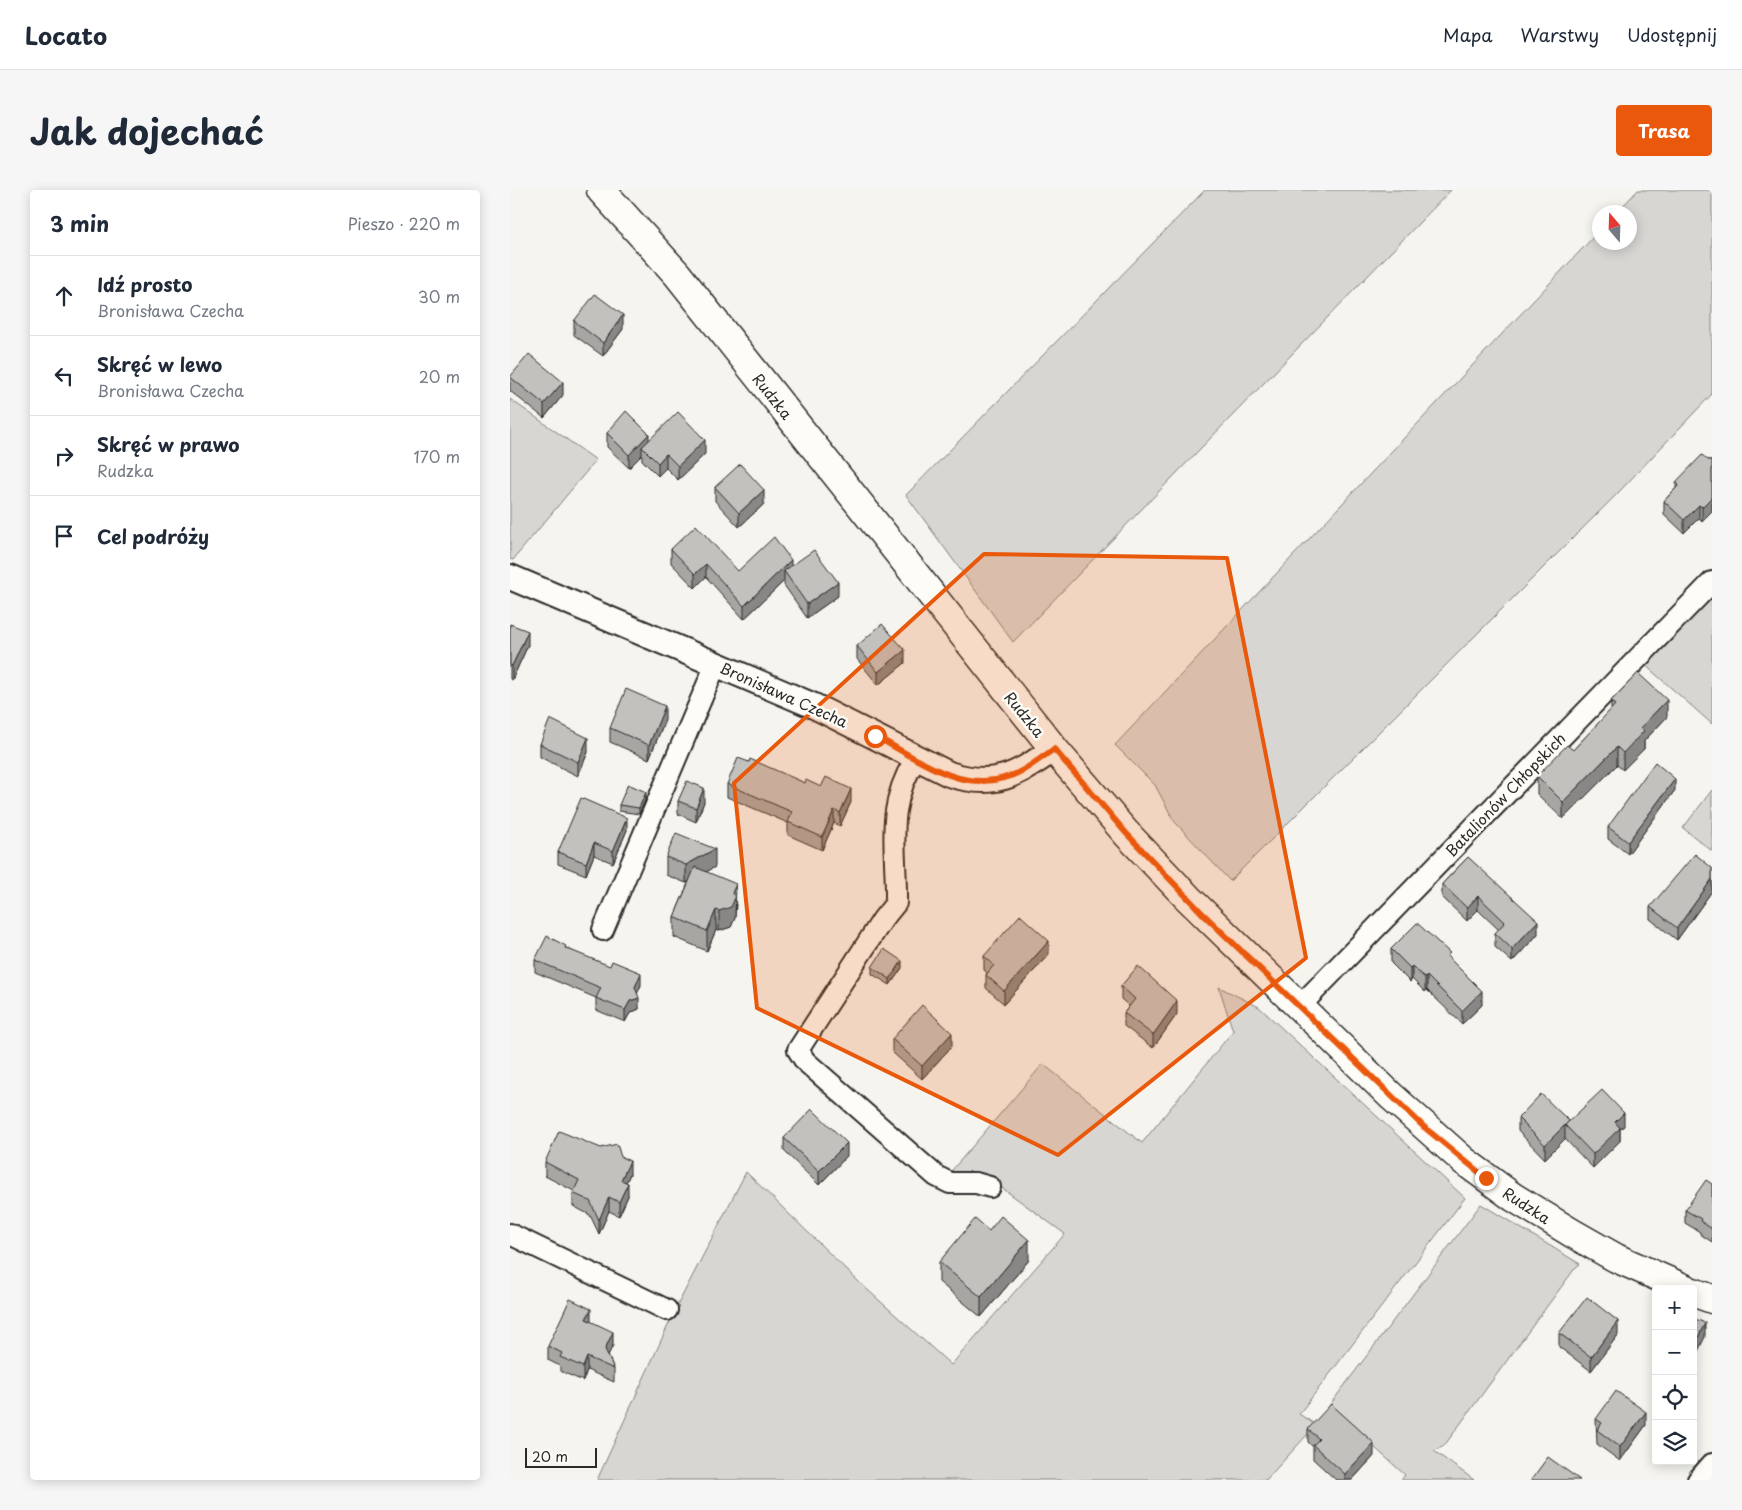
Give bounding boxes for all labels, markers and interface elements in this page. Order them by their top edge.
text: Locato [25,17,107,53]
text: Mapa [1443,21,1493,48]
text: Warstwy [1521,21,1599,48]
text: Udostępnij [1627,21,1717,48]
text: Jak dojechać [30,104,264,157]
button: Trasa [1616,105,1712,156]
north arrow [1592,205,1637,250]
text: 3 min [50,207,109,239]
text: Pieszo · 220 m [348,211,460,235]
text: Idź prosto [97,270,193,298]
icon: ahead [50,282,78,310]
text: 30 m [418,284,460,308]
text: Bronisława Czecha [97,298,244,322]
text: Skręć w lewo [97,350,222,378]
icon: left [50,362,78,390]
text: 20 m [419,364,460,388]
street label: Rudzka [748,368,799,424]
text: Bronisława Czecha [97,378,244,402]
text: Skręć w prawo [97,430,240,458]
icon: right [50,442,78,470]
text: 170 m [414,444,460,468]
text: Rudzka [97,458,154,482]
icon: arrive [50,522,78,550]
text: Cel podróży [97,522,209,550]
street label: Bronisława Czecha [716,655,852,733]
street label: Rudzka [999,686,1051,742]
route start [864,725,887,748]
street label: Batalionów Chłopskich [1439,727,1571,861]
route end [1475,1167,1498,1190]
street label: Rudzka [1498,1181,1556,1229]
map controls [1652,1285,1697,1465]
button: + [1652,1285,1697,1330]
button: − [1652,1330,1697,1375]
button: locate [1652,1375,1697,1420]
button: layers [1652,1420,1697,1465]
scale bar [525,1445,598,1468]
text: 20 m [532,1446,568,1467]

